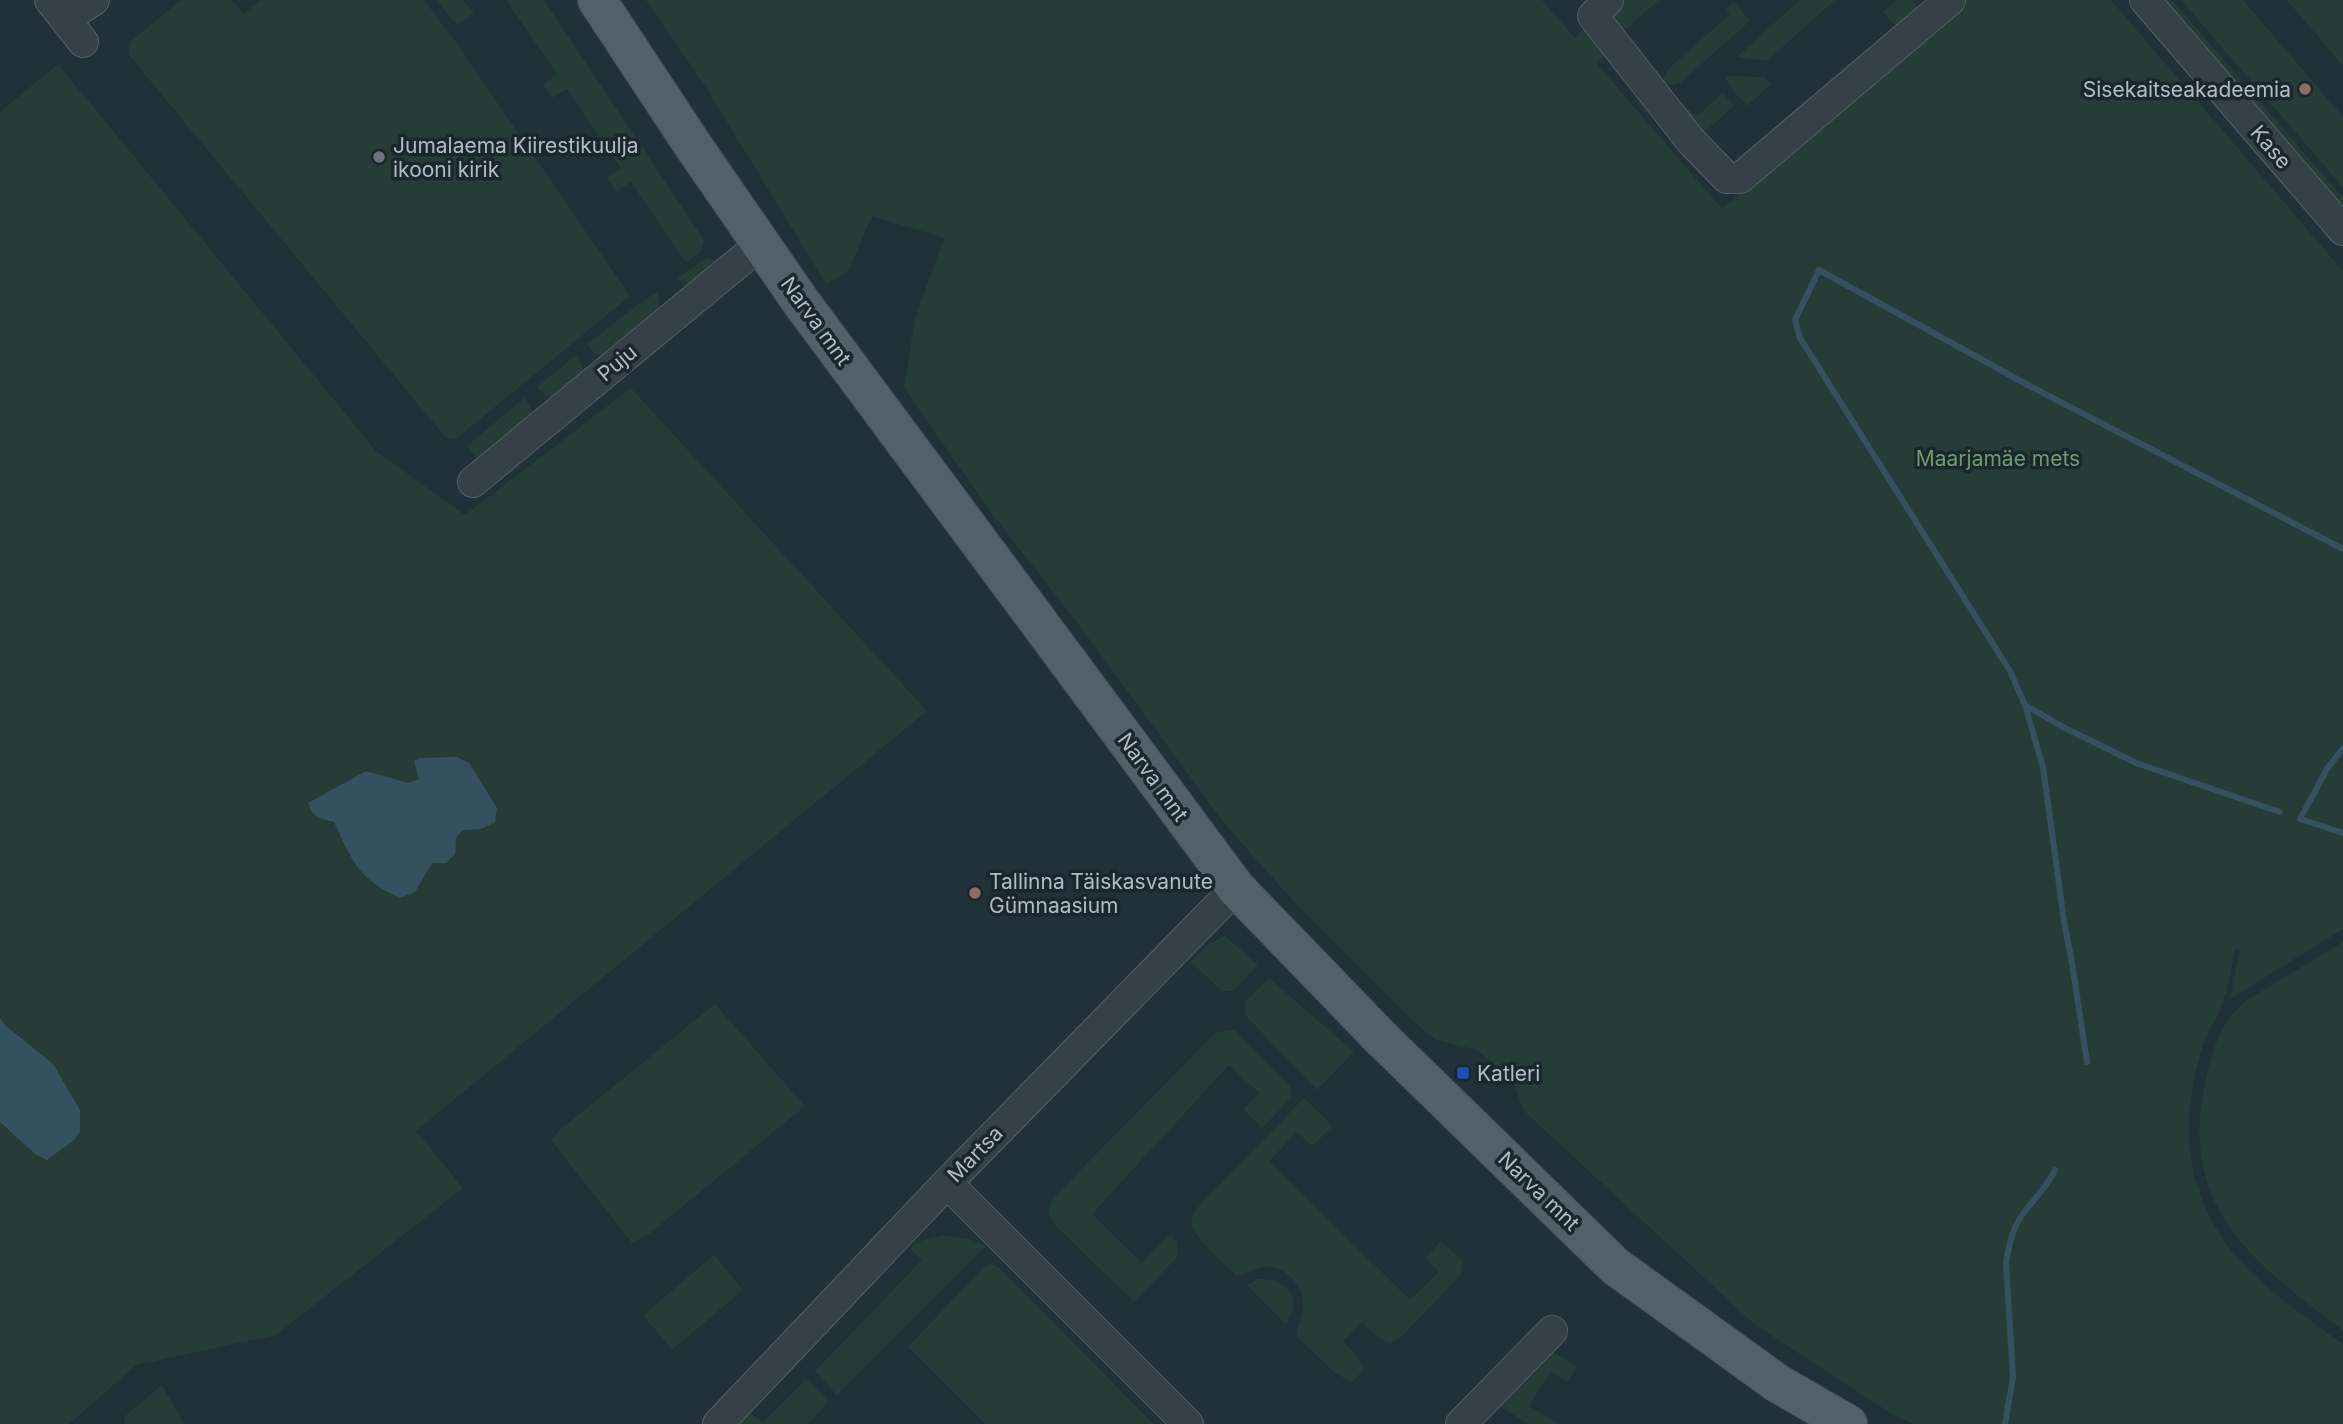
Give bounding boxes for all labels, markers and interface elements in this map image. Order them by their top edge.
place label: Sisekaitseakadeemia [2083,77,2291,102]
marker: Sisekaitseakadeemia [2297,81,2313,97]
street label: Kase [2245,120,2297,174]
place label: Jumalaema Kiirestikuulja ikooni kirik [393,133,639,182]
marker: Jumalaema Kiirestikuulja ikooni kirik [371,149,387,165]
street label: Narva mnt [776,272,856,370]
street label: Puju [592,339,642,387]
park label: Maarjamäe mets [1916,446,2080,471]
street label: Narva mnt [1113,728,1193,826]
place label: Tallinna Täiskasvanute Gümnaasium [989,869,1213,918]
marker: Tallinna Täiskasvanute Gümnaasium [967,885,983,901]
place label: Katleri [1477,1061,1540,1086]
marker: Katleri [1455,1065,1471,1081]
street label: Martsa [942,1121,1008,1187]
street label: Narva mnt [1493,1146,1585,1236]

